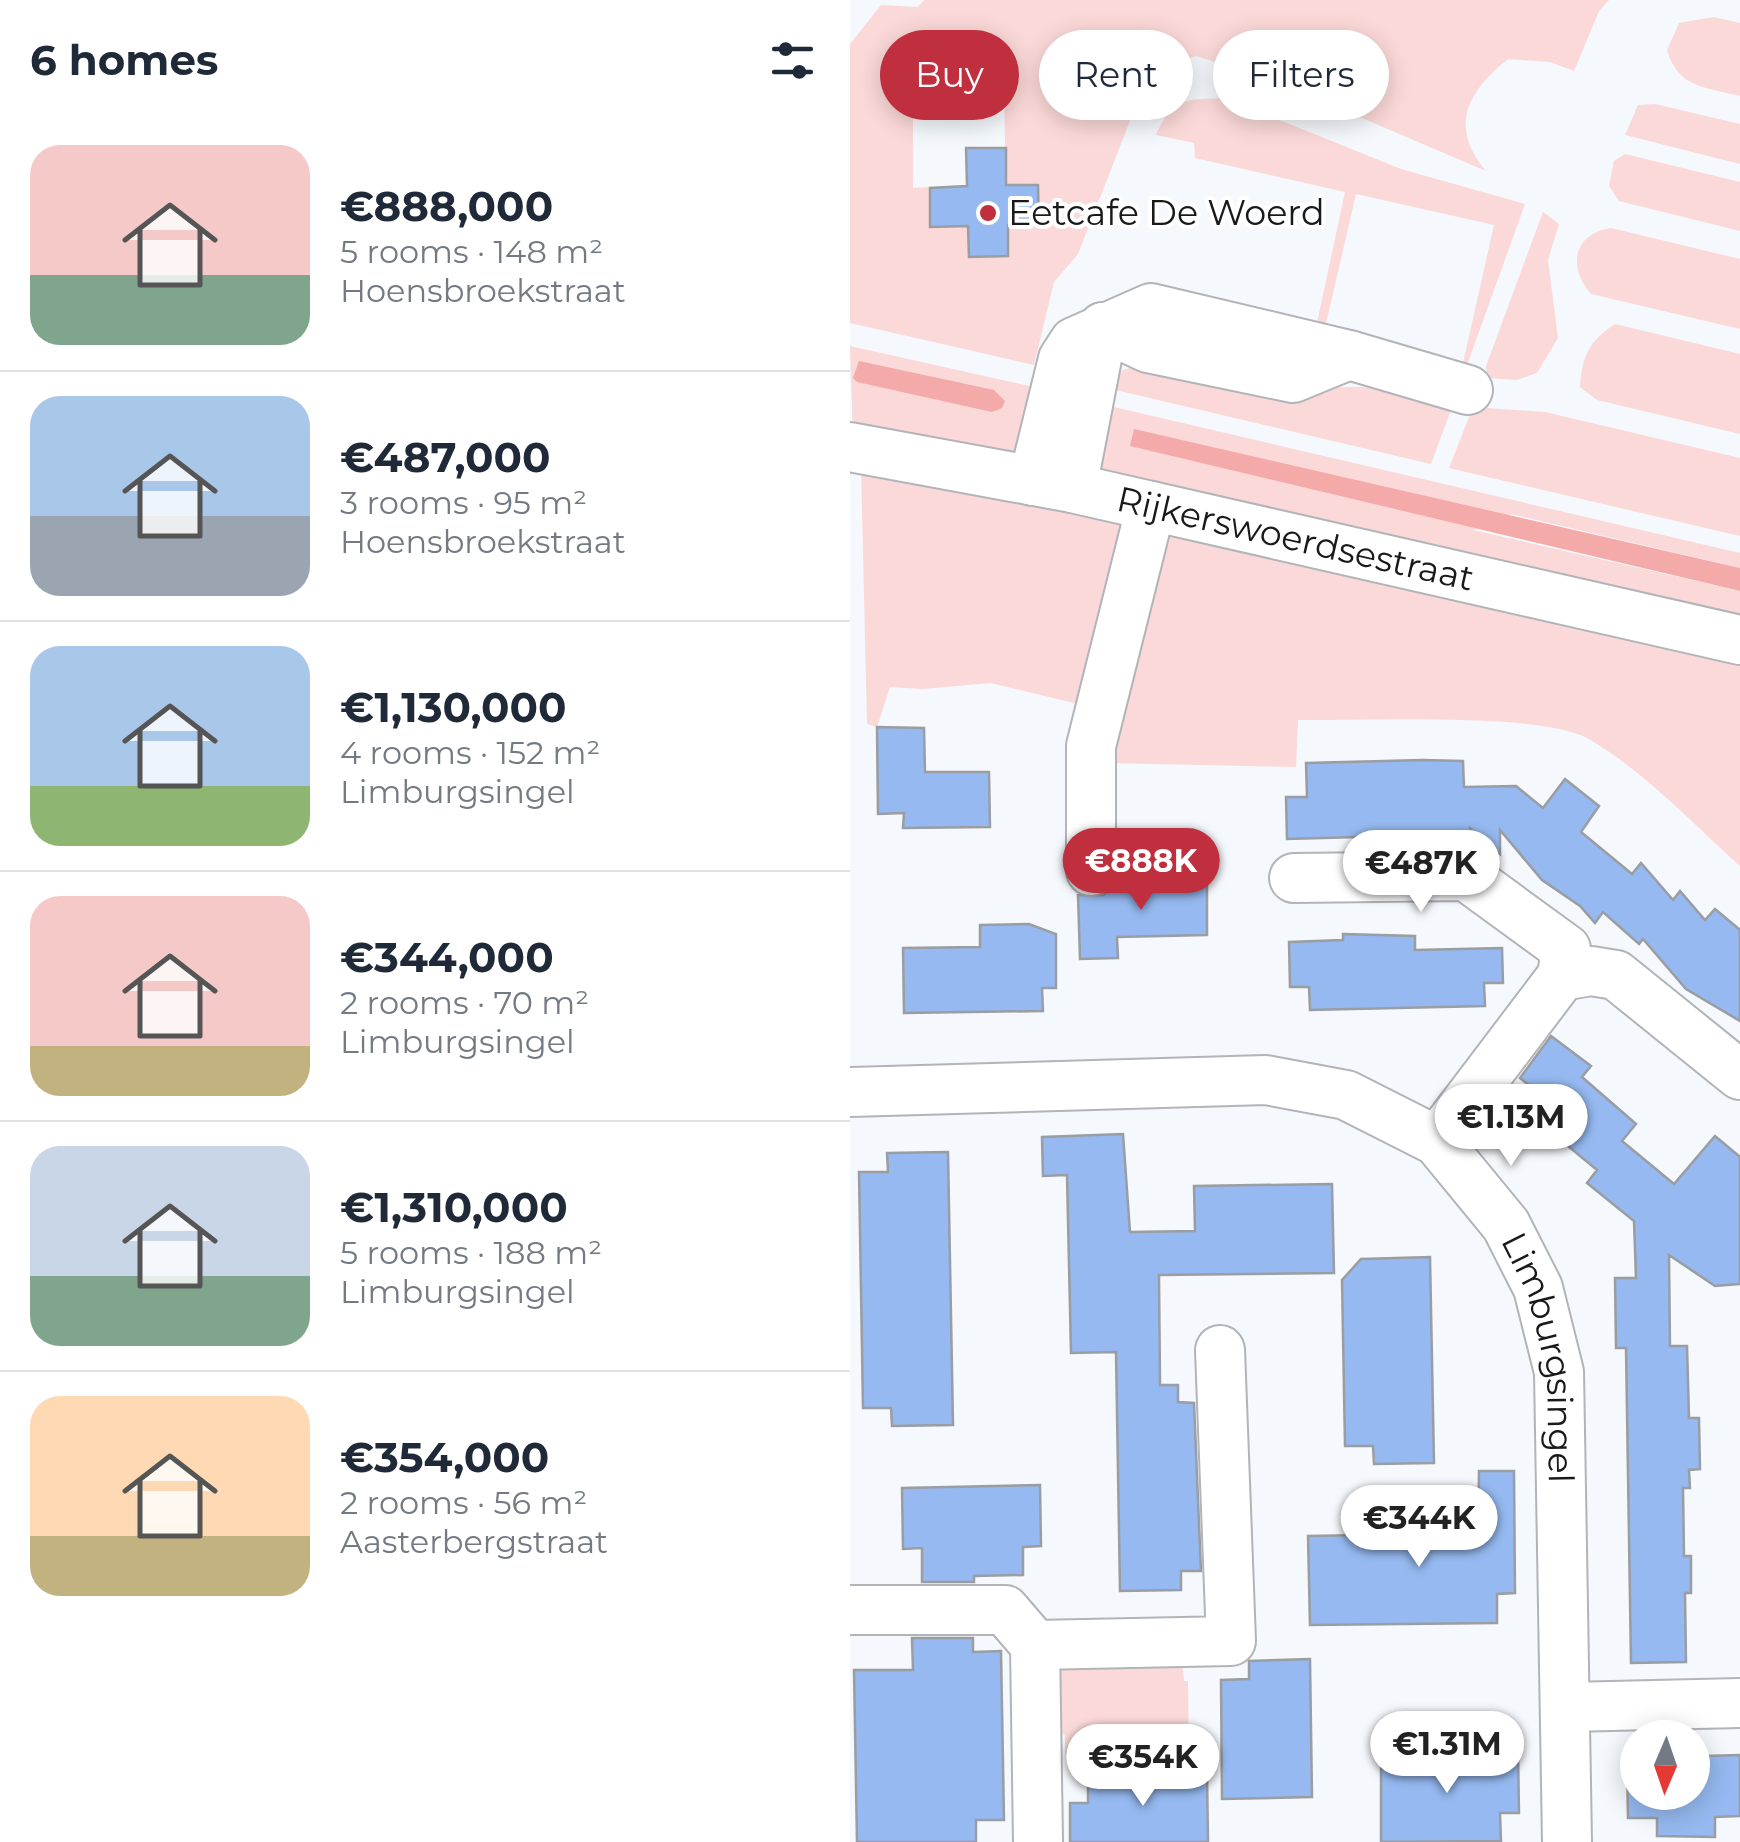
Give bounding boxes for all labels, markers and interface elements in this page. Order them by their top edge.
chip: Buy [880,30,1019,120]
chip: Rent [1039,30,1193,120]
chip: Filters [1213,30,1389,120]
icon: filters [765,33,820,88]
text: 6 homes [30,34,218,86]
text: €888,000 [340,180,553,232]
icon: home [110,185,230,305]
place label: Eetcafe De Woerd [1008,191,1325,234]
marker: Eetcafe De Woerd [977,202,999,224]
text: 5 rooms · 148 m² [340,232,603,271]
text: Hoensbroekstraat [340,271,626,310]
text: €487,000 [340,431,551,483]
icon: home [110,436,230,556]
street label: Rijkerswoerdsestraat [1113,477,1478,600]
text: 3 rooms · 95 m² [340,483,587,522]
text: Hoensbroekstraat [340,522,626,561]
text: €1,130,000 [340,681,567,733]
icon: home [110,686,230,806]
text: 4 rooms · 152 m² [340,733,600,772]
text: Limburgsingel [340,772,575,811]
pin: €888K [1071,828,1211,913]
pin: €487K [1351,830,1491,915]
text: €888K [1085,841,1197,880]
text: €487K [1365,843,1477,882]
text: €344,000 [340,931,554,983]
icon: home [110,936,230,1056]
text: 2 rooms · 70 m² [340,983,589,1022]
text: Limburgsingel [340,1022,575,1061]
pin: €1.13M [1430,1084,1592,1169]
text: €1.13M [1457,1097,1565,1136]
text: €1,310,000 [340,1181,568,1233]
icon: home [110,1186,230,1306]
street label: Limburgsingel [1492,1225,1583,1483]
text: 5 rooms · 188 m² [340,1233,602,1272]
text: Limburgsingel [340,1272,575,1311]
text: €354,000 [340,1431,549,1483]
icon: home [110,1436,230,1556]
text: 2 rooms · 56 m² [340,1483,587,1522]
pin: €344K [1349,1485,1489,1570]
text: €344K [1363,1498,1475,1537]
text: Aasterbergstraat [340,1522,608,1561]
pin: €1.31M [1366,1711,1528,1796]
north arrow [1620,1720,1710,1810]
map controls [1620,1720,1710,1810]
pin: €354K [1073,1724,1213,1809]
text: €1.31M [1392,1724,1502,1763]
text: €354K [1088,1737,1198,1776]

